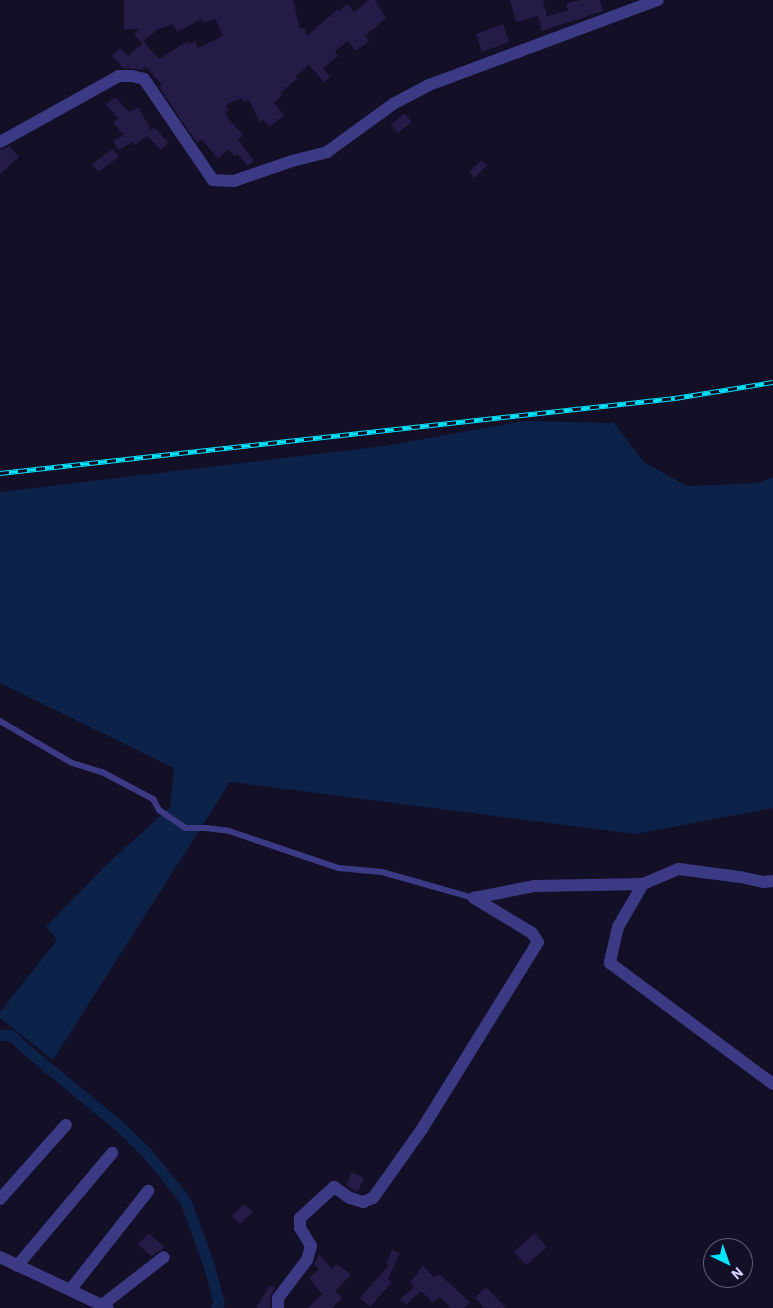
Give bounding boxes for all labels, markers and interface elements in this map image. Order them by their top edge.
north arrow [703,1238,753,1288]
text: N [728,1263,747,1283]

